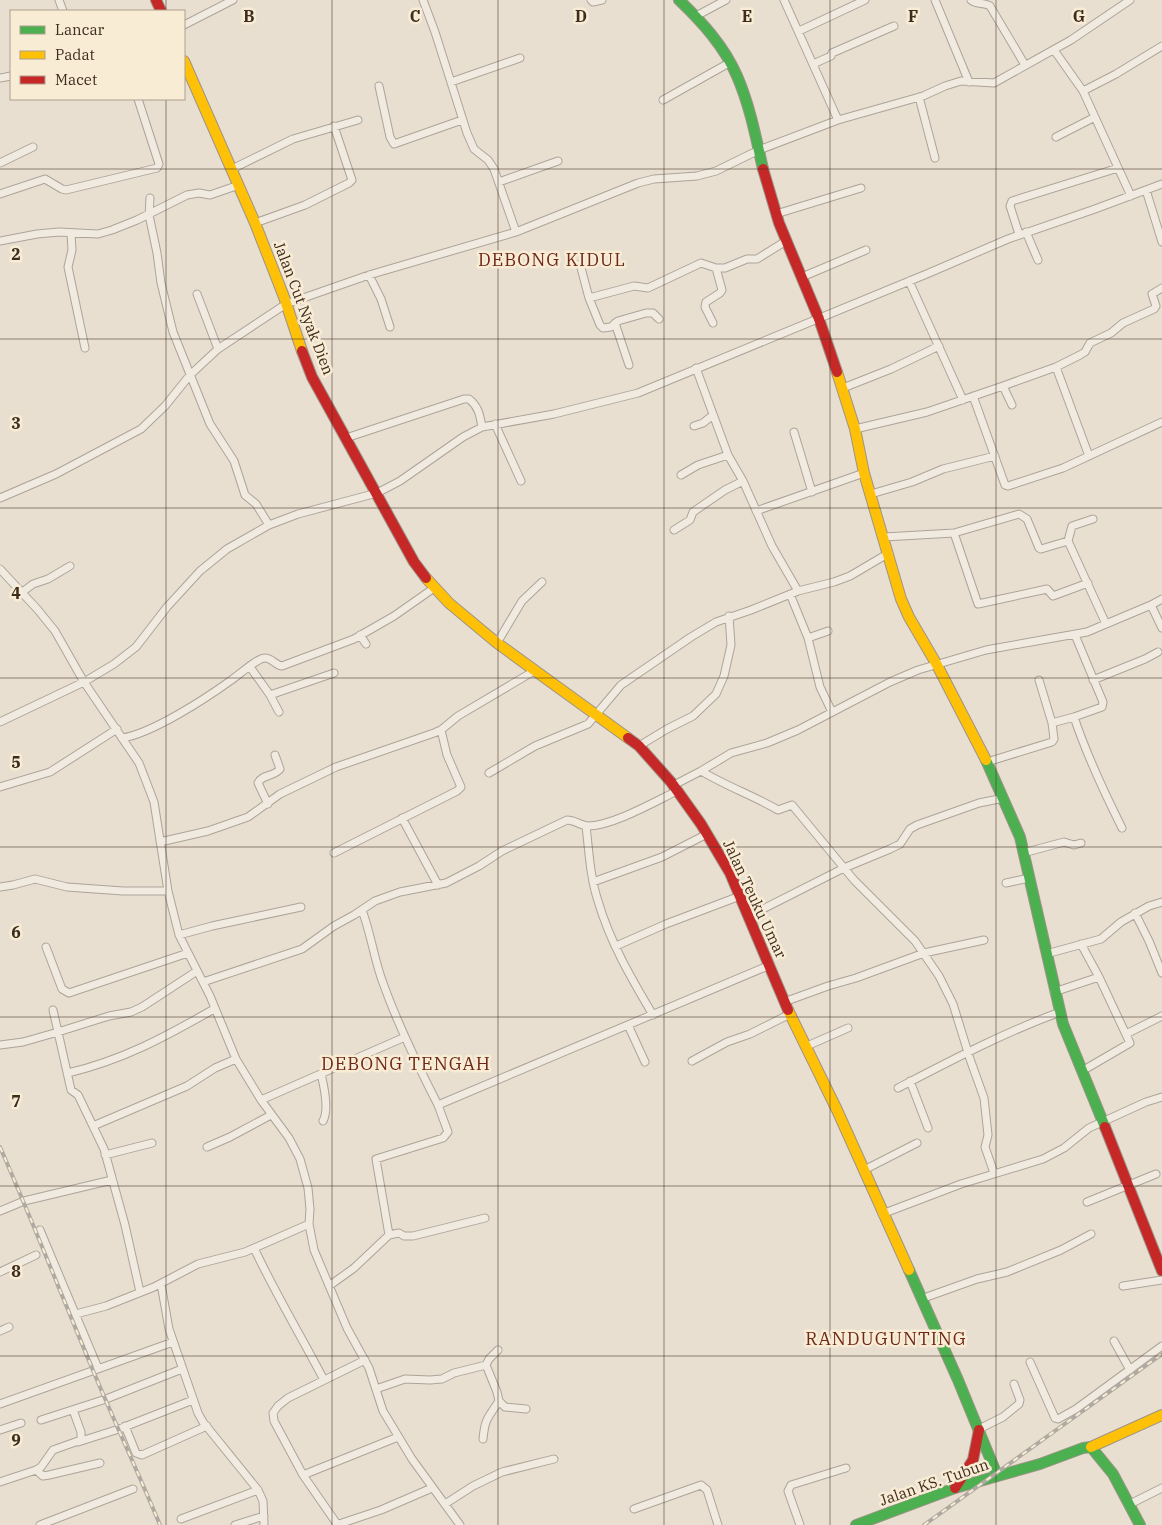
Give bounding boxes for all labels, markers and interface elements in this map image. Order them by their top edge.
text: B [243,6,255,26]
text: C [410,6,420,26]
text: D [575,6,587,26]
text: E [742,6,752,26]
text: F [908,6,918,26]
text: G [1073,6,1085,26]
legend [10,10,185,100]
text: Lancar [55,20,105,39]
text: Padat [55,45,95,64]
text: Macet [55,70,97,89]
street label: Jalan Cut Nyak Dien [270,239,338,378]
text: 2 [11,244,21,264]
district label: DEBONG KIDUL [478,248,626,271]
text: 3 [11,413,21,433]
text: 4 [11,583,21,603]
text: 5 [11,752,21,772]
street label: Jalan Teuku Umar [719,837,791,962]
text: 6 [11,922,21,942]
district label: DEBONG TENGAH [321,1052,491,1075]
text: 7 [11,1091,21,1111]
text: 8 [11,1261,21,1281]
district label: RANDUGUNTING [805,1327,967,1350]
text: 9 [11,1430,21,1450]
street label: Jalan KS. Tubun [877,1454,991,1510]

